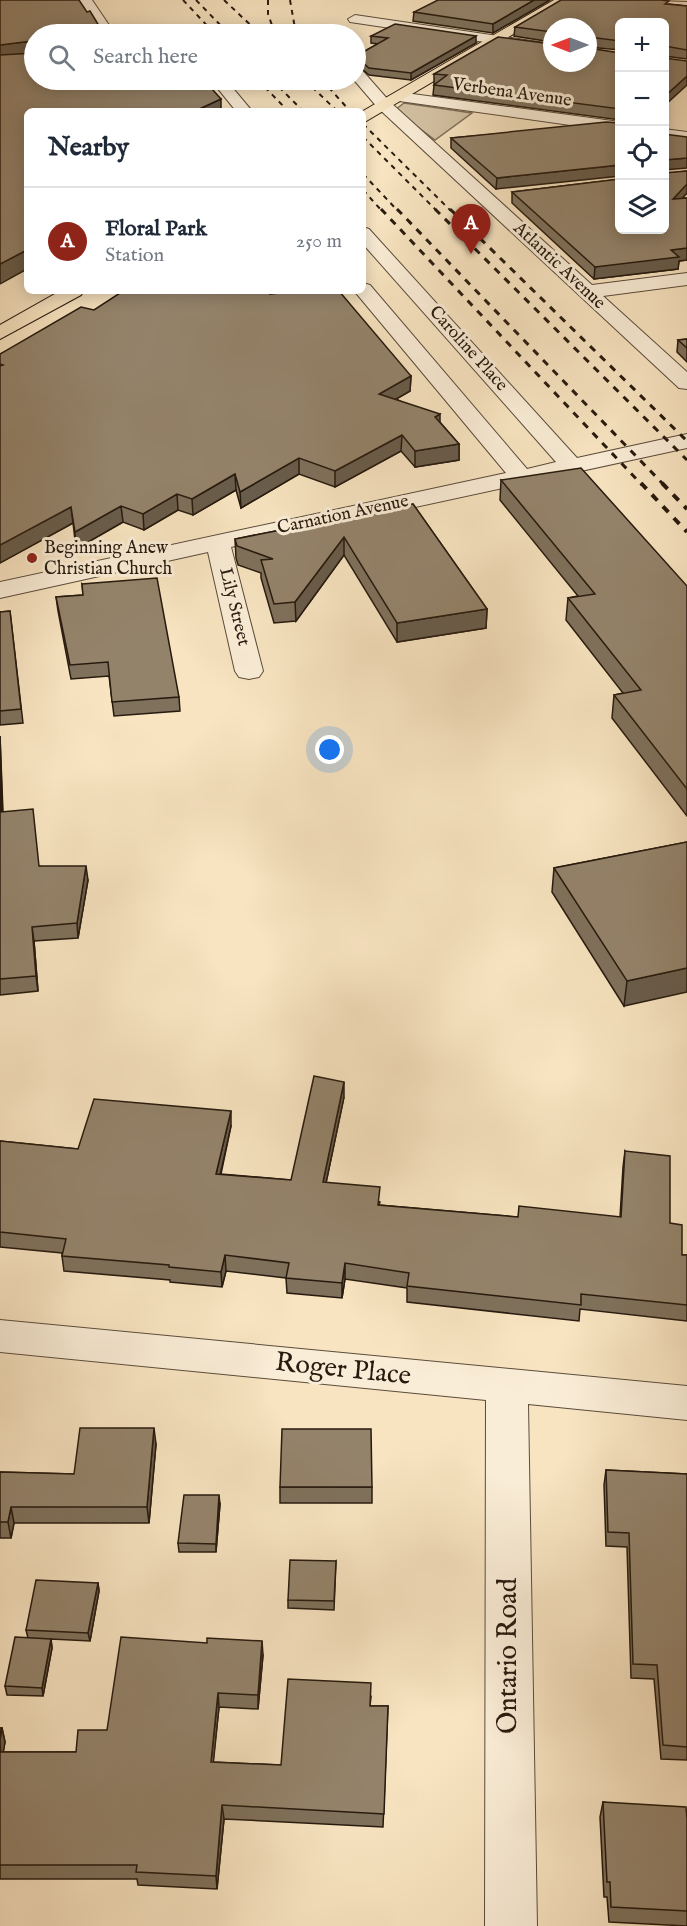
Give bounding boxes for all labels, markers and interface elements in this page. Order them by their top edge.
north arrow [543,18,597,72]
map controls [615,18,669,234]
button: + [615,18,669,72]
search box [24,24,366,90]
icon: search [45,41,78,74]
text: Search here [93,43,198,71]
button: − [615,72,669,126]
street label: Verbena Avenue [450,73,573,113]
button: locate [615,126,669,180]
text: Nearby [48,131,129,164]
button: layers [615,180,669,234]
pin: A [452,204,490,254]
text: Floral Park [105,215,207,243]
street label: Atlantic Avenue [507,217,610,315]
text: A [61,229,74,254]
text: 250 m [296,229,342,254]
text: Station [105,243,164,268]
street label: Caroline Place [423,301,513,397]
street label: Carnation Avenue [275,490,411,540]
place label: Beginning Anew Christian Church [44,537,172,581]
marker: Beginning Anew Christian Church [25,551,39,565]
street label: Lily Street [213,565,255,649]
your location [315,735,344,764]
street label: Roger Place [273,1346,413,1394]
street label: Ontario Road [492,1577,526,1734]

